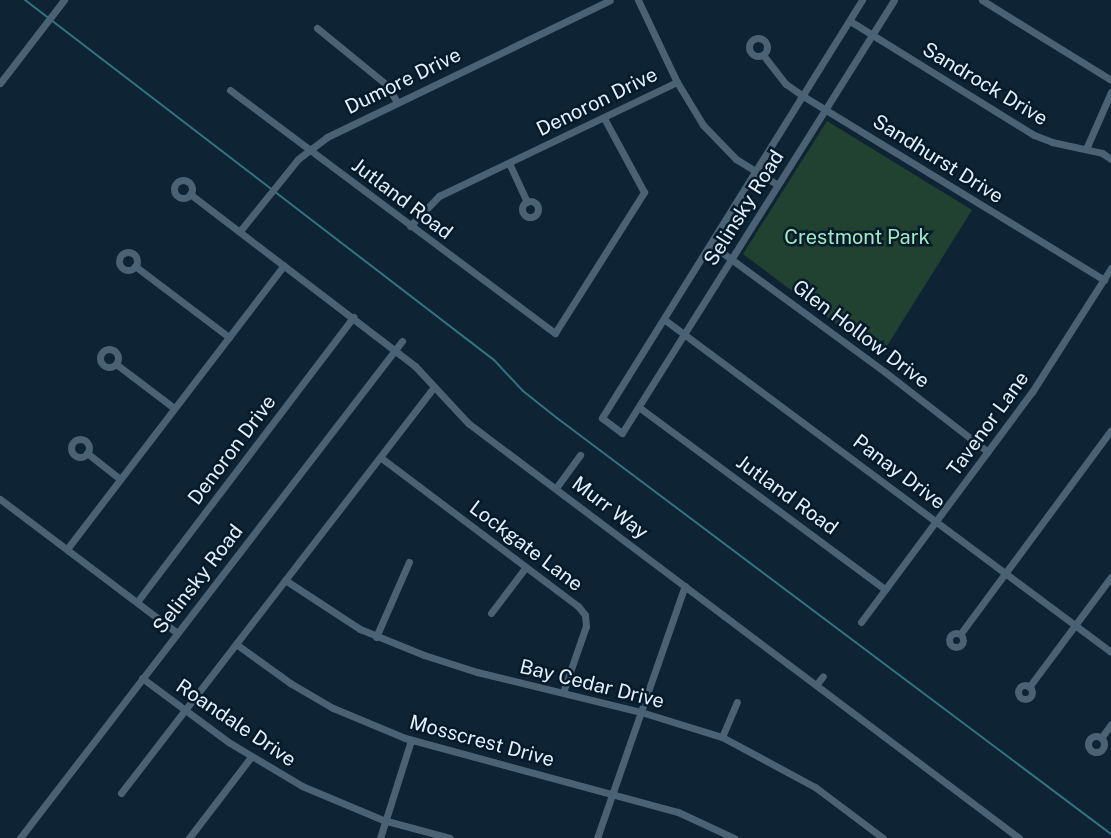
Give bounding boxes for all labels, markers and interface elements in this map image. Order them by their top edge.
street label: Sandrock Drive [918,37,1052,131]
street label: Dumore Drive [341,43,465,119]
street label: Denoron Drive [533,62,661,142]
street label: Sandhurst Drive [868,109,1008,209]
street label: Selinsky Road [699,146,789,270]
street label: Jutland Road [347,153,457,245]
park label: Crestmont Park [784,225,930,249]
street label: Glen Hollow Drive [788,275,934,393]
street label: Tavenor Lane [942,367,1034,481]
street label: Denoron Drive [183,390,281,510]
street label: Panay Drive [848,430,950,514]
street label: Jutland Road [731,450,843,540]
street label: Murr Way [567,471,653,545]
street label: Lockgate Lane [465,496,587,596]
street label: Selinsky Road [148,520,248,638]
street label: Bay Cedar Drive [517,654,667,714]
street label: Roandale Drive [171,674,301,772]
street label: Mosscrest Drive [407,710,557,772]

